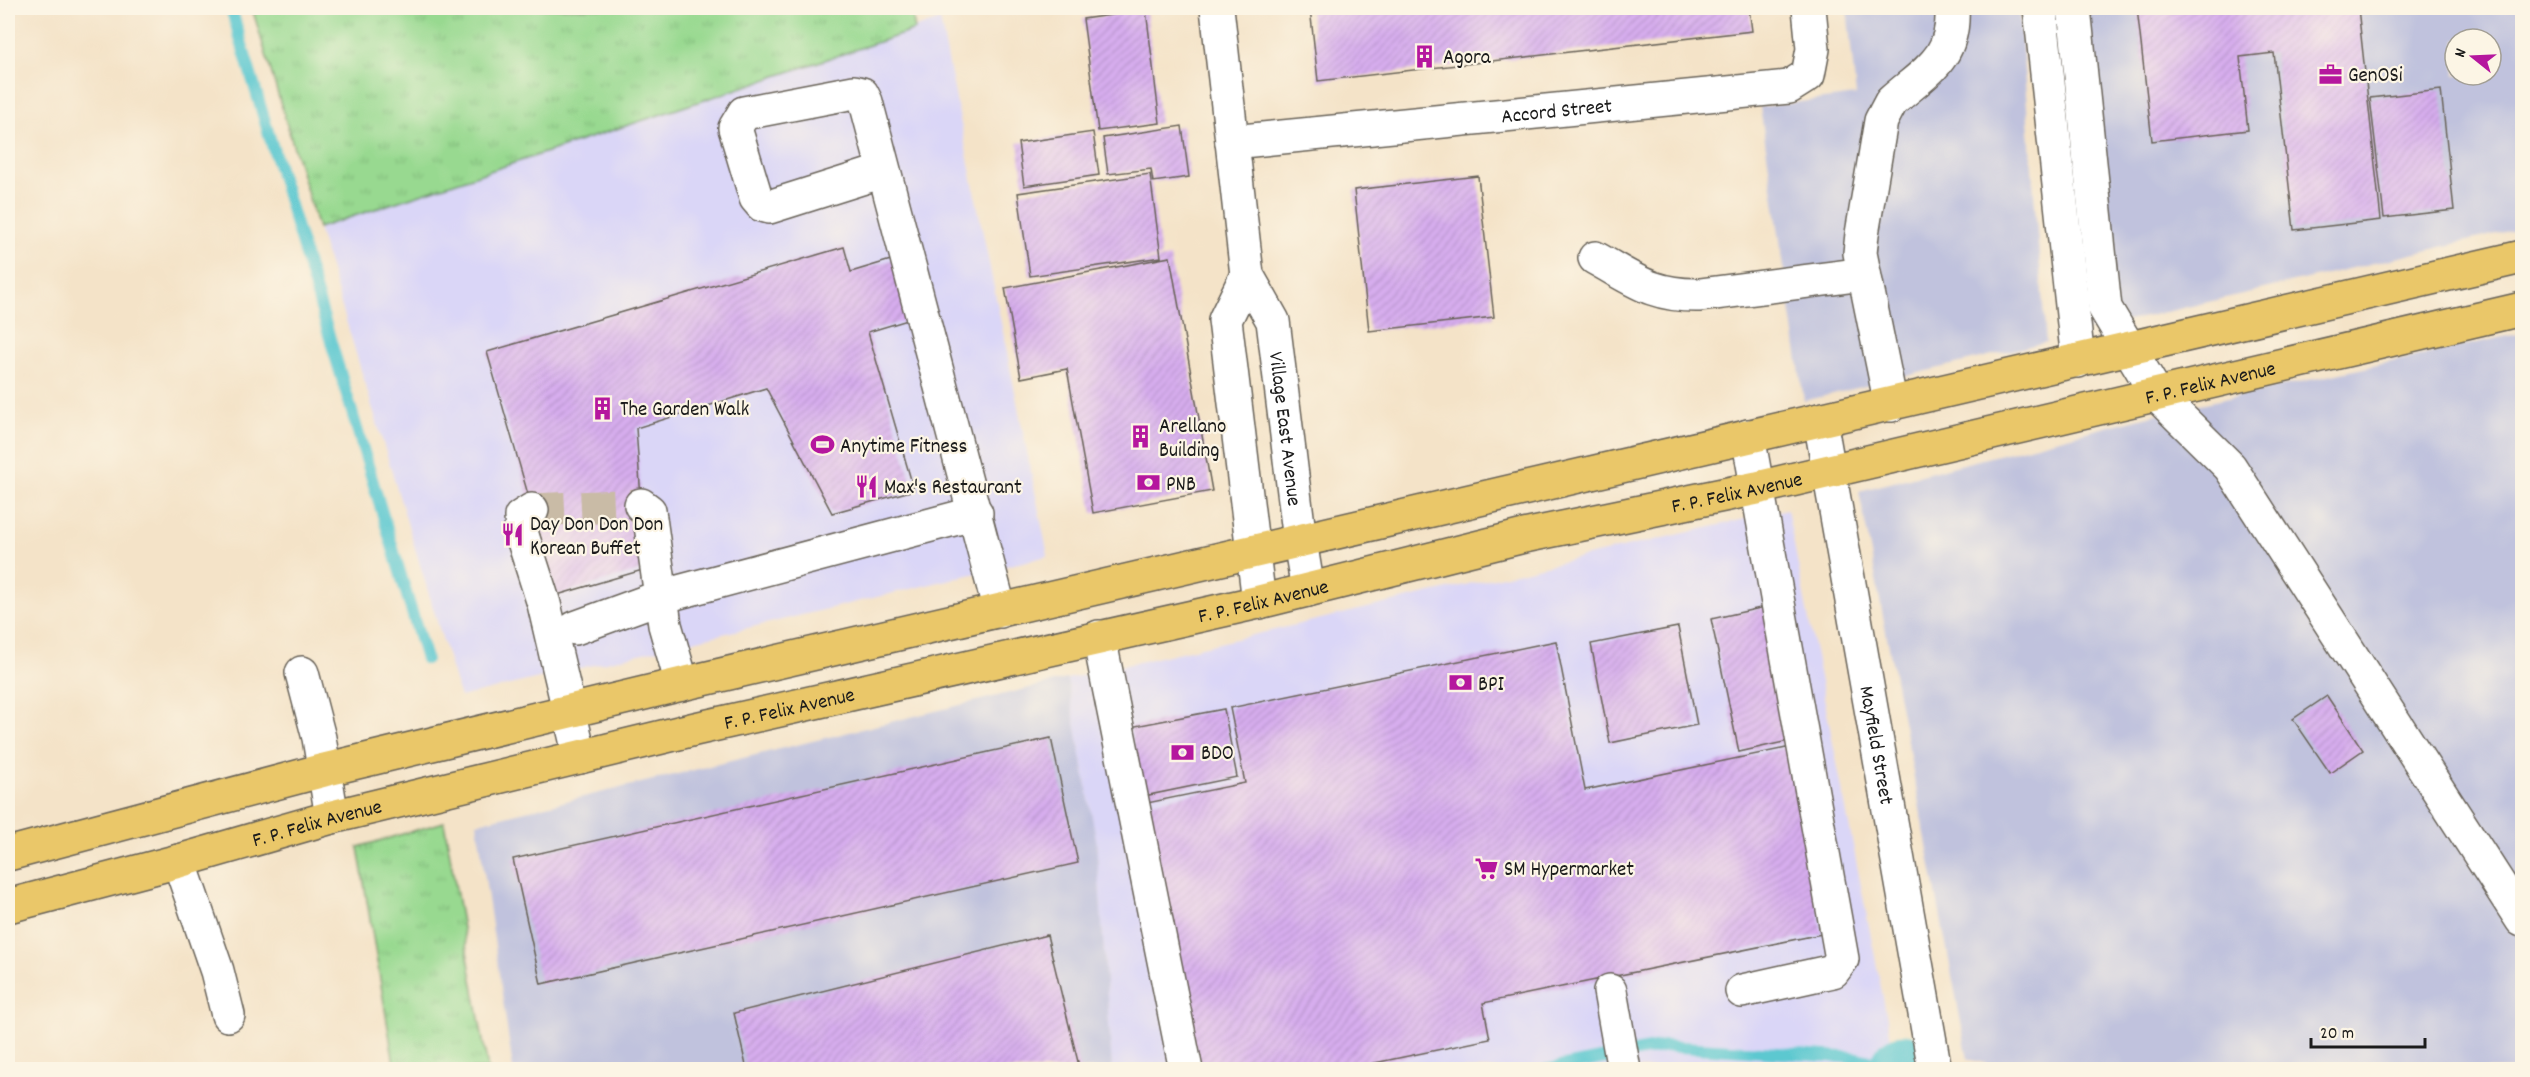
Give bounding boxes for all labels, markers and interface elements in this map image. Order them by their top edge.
north arrow [2443,27,2503,87]
building icon: Agora [1412,43,1438,69]
place label: Agora [1443,44,1492,74]
text: N [2449,46,2473,60]
office icon: GenOSi [2317,61,2343,87]
place label: GenOSi [2348,62,2403,92]
street label: Accord Street [1500,93,1614,133]
street label: Village East Avenue [1259,350,1308,508]
street label: F. P. Felix Avenue [2143,355,2279,415]
building icon: The Garden Walk [589,395,615,421]
place label: The Garden Walk [620,396,749,426]
place label: Arellano Building [1159,413,1226,467]
building icon: Arellano Building [1128,424,1154,450]
sports icon: Anytime Fitness [809,432,835,458]
place label: Anytime Fitness [840,433,967,463]
street label: F. P. Felix Avenue [1669,466,1806,523]
bank icon: PNB [1135,470,1161,496]
place label: PNB [1166,471,1196,501]
restaurant icon: Max's Restaurant [853,473,879,499]
place label: Max's Restaurant [884,474,1022,504]
place label: Day Don Don Don Korean Buffet [530,511,663,565]
restaurant icon: Day Don Don Don Korean Buffet [499,522,525,548]
street label: F. P. Felix Avenue [1196,573,1332,633]
bank icon: BPI [1447,670,1473,696]
place label: BPI [1478,671,1504,701]
street label: F. P. Felix Avenue [722,681,858,740]
street label: Mayfield Street [1849,684,1900,808]
bank icon: BDO [1170,739,1196,765]
place label: BDO [1201,740,1234,770]
street label: F. P. Felix Avenue [249,793,385,857]
supermarket icon: SM Hypermarket [1473,855,1499,881]
place label: SM Hypermarket [1504,856,1634,886]
scale bar [2311,1011,2425,1049]
text: 20 m [2320,1022,2354,1047]

